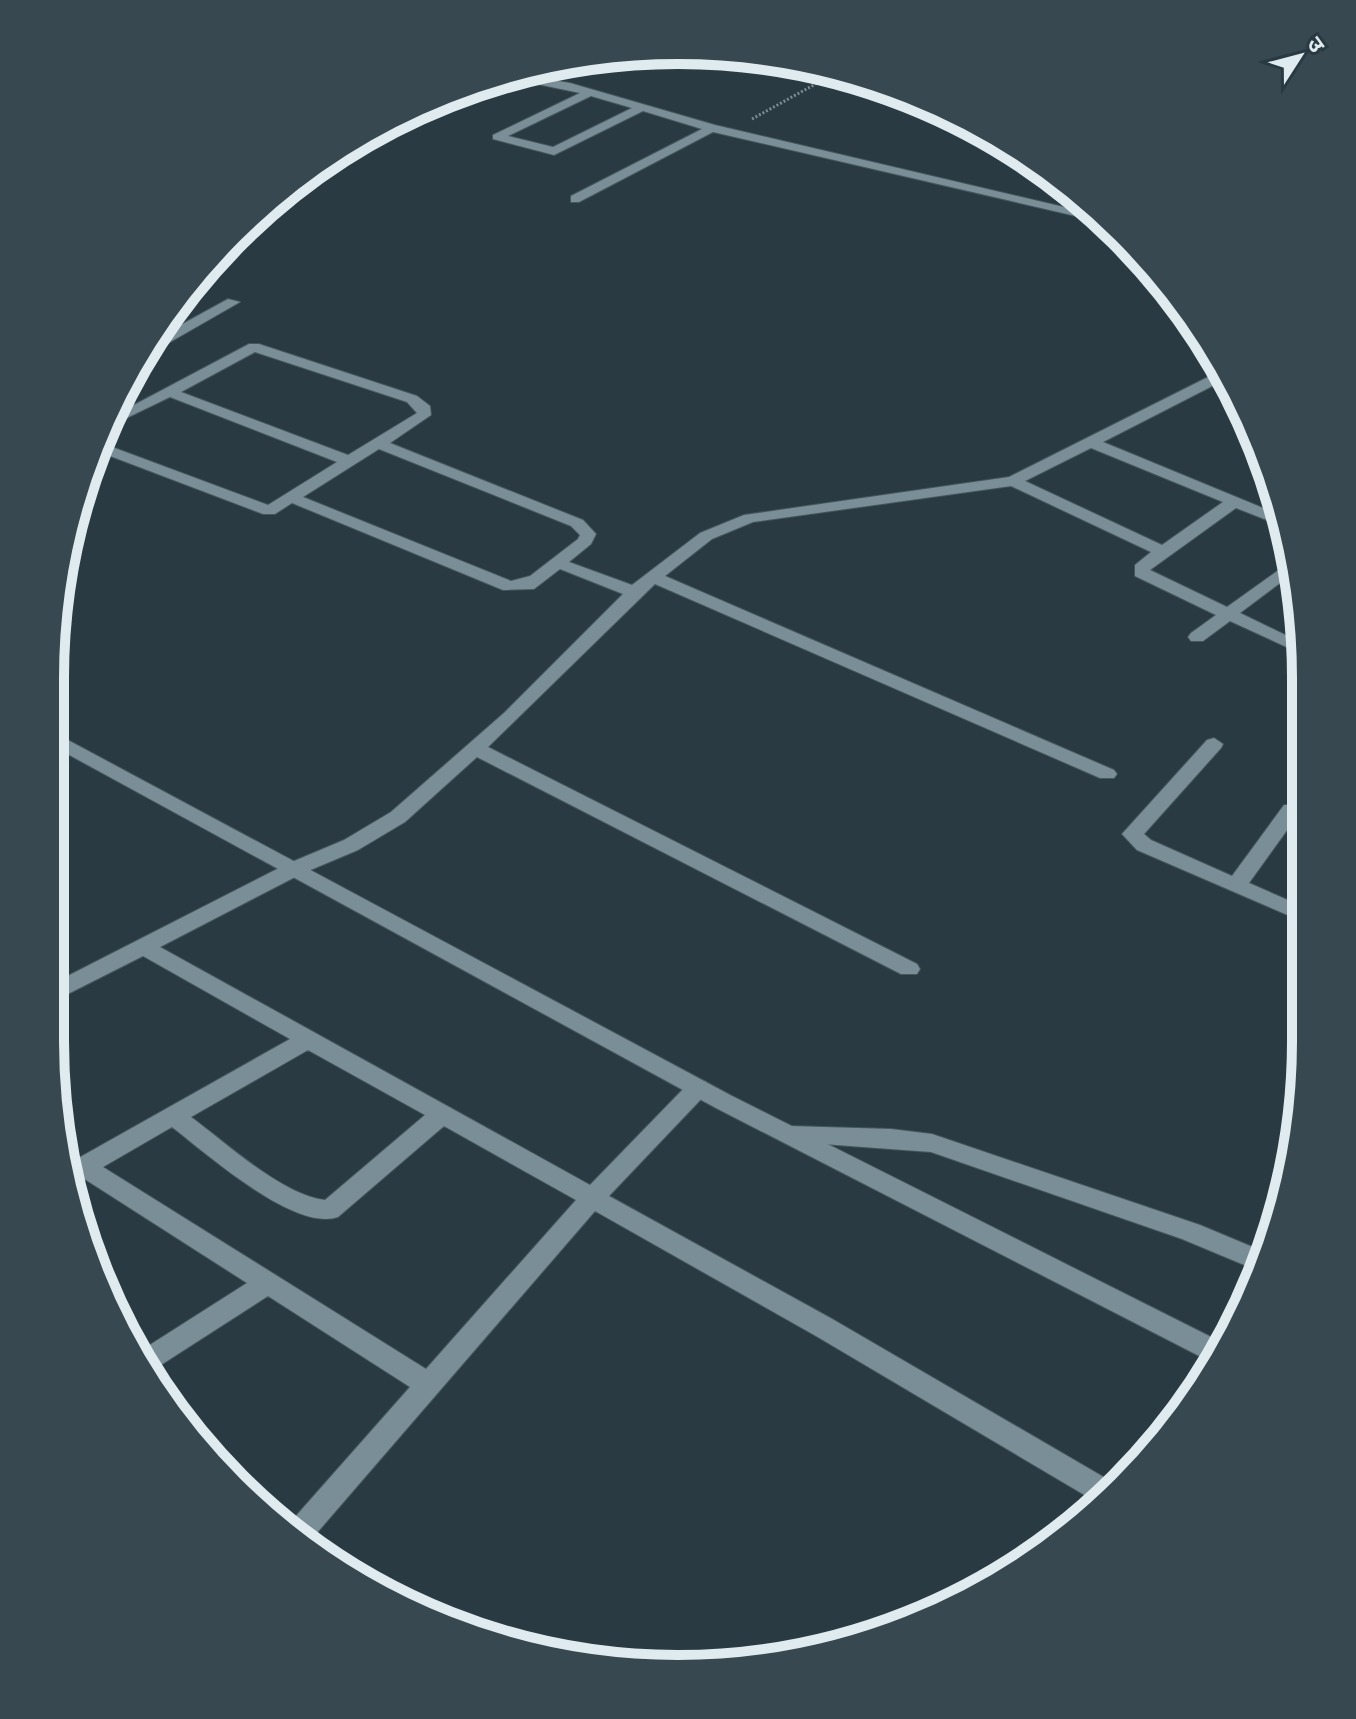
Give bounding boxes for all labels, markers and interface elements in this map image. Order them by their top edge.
north arrow [1260,16,1340,96]
text: उ [1300,31,1332,59]

